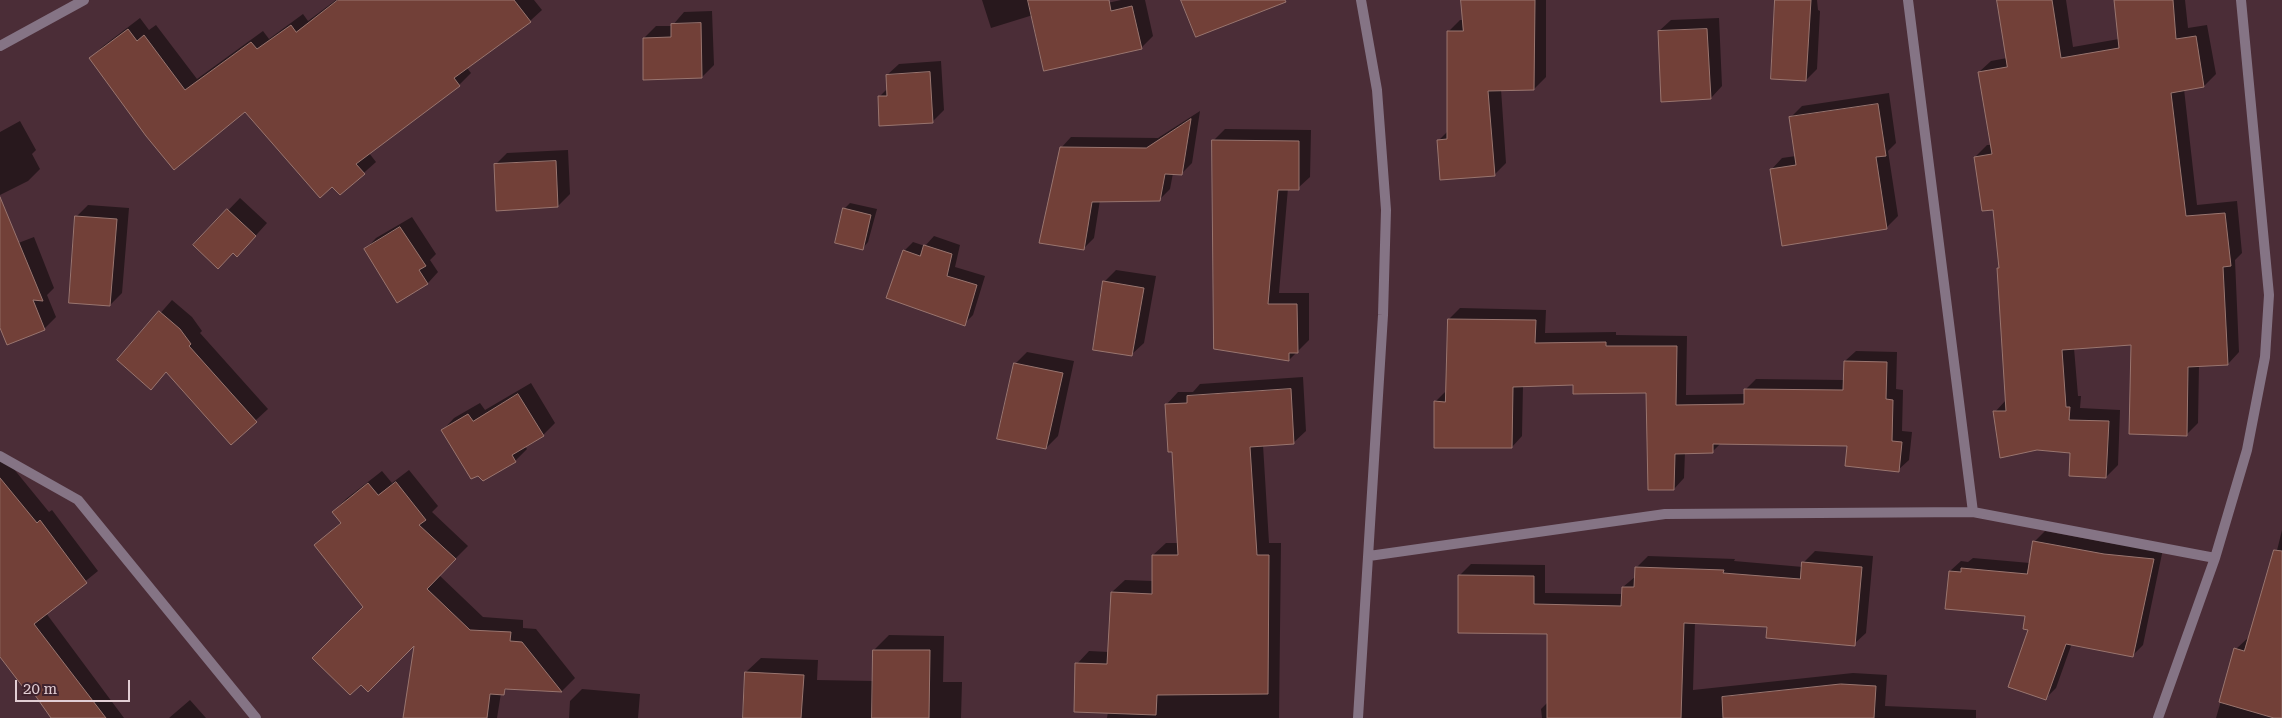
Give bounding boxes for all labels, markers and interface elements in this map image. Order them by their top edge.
scale bar [18,670,132,702]
text: 20 m [23,680,57,698]

